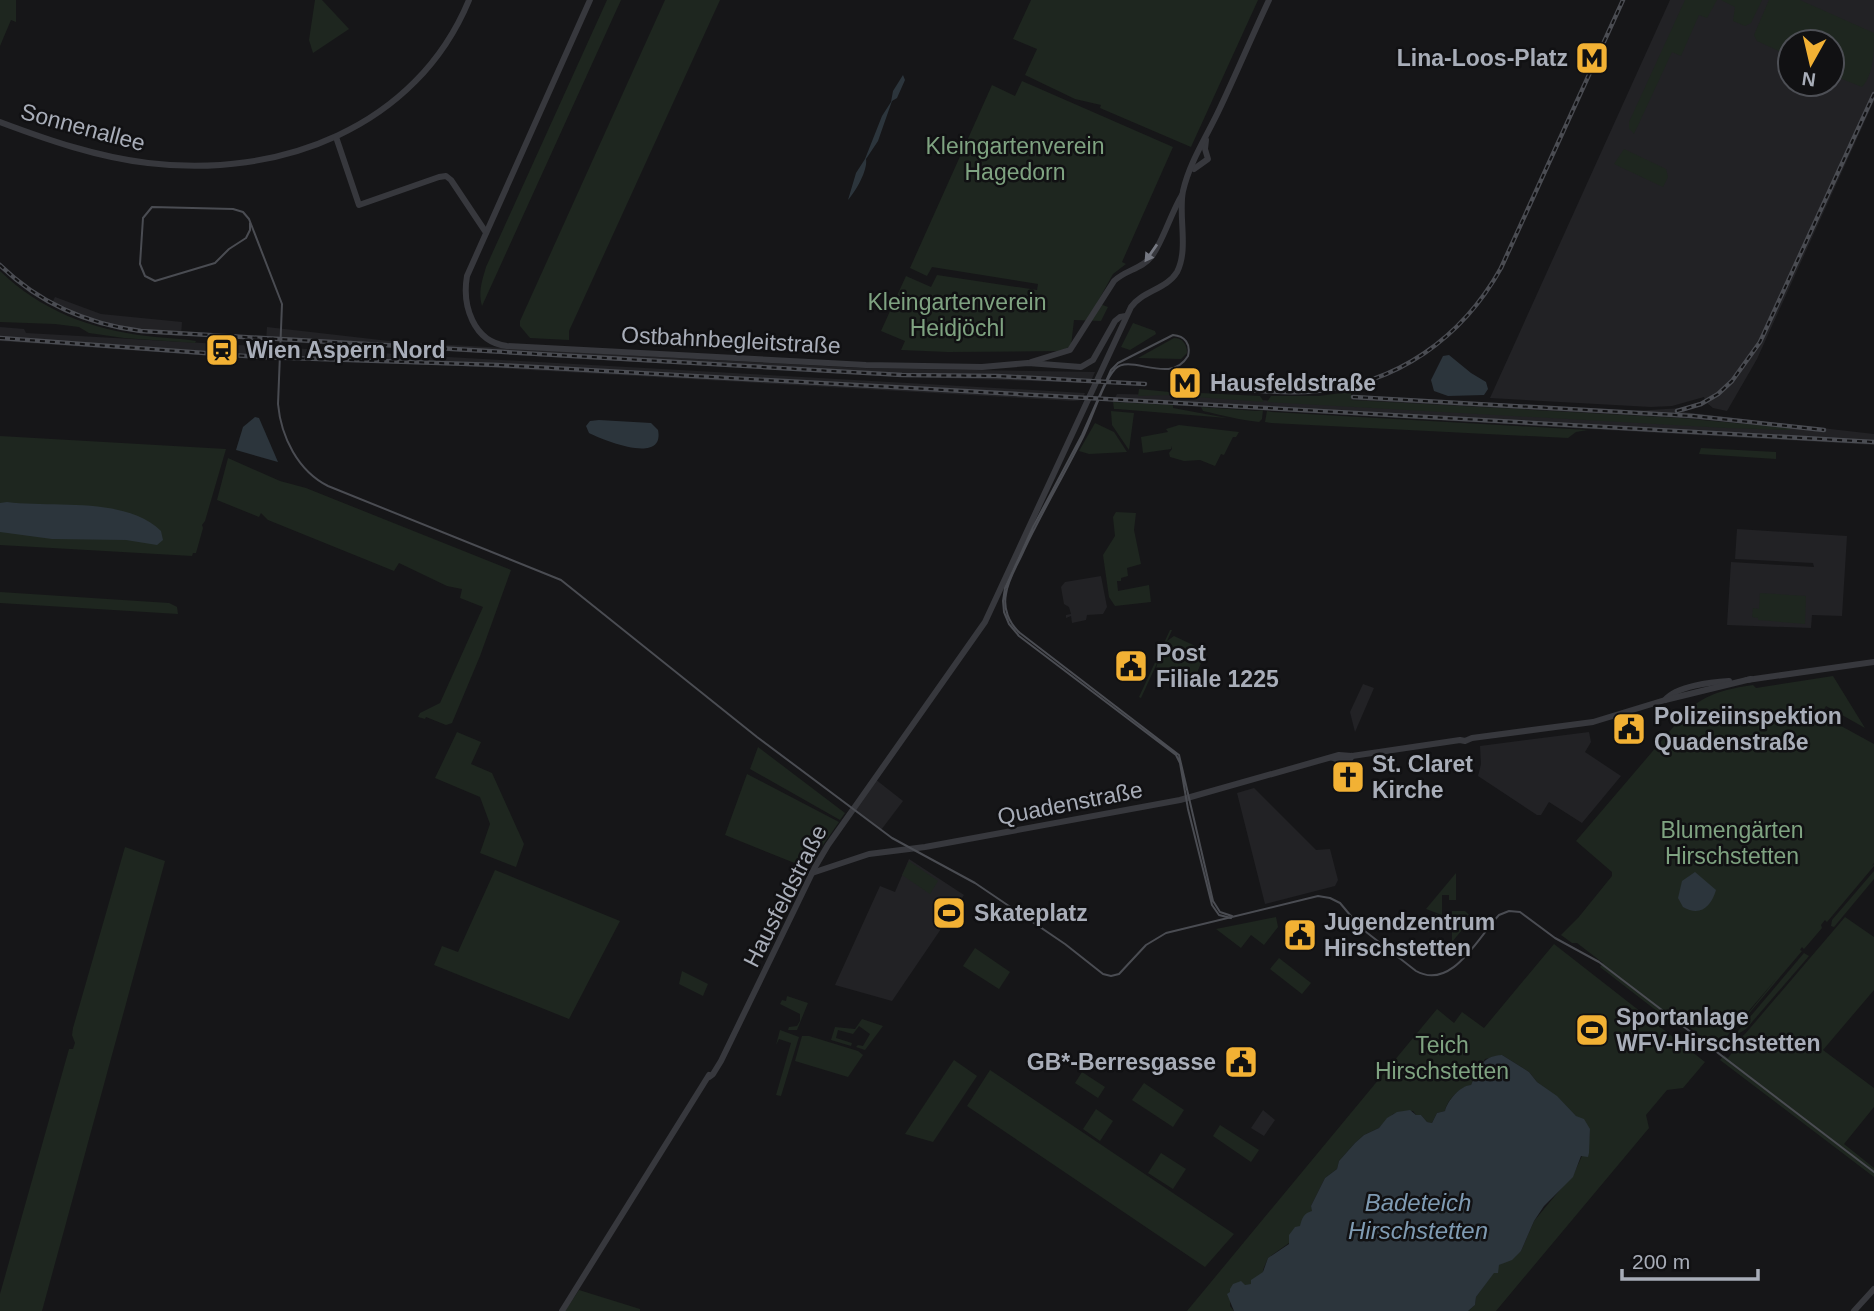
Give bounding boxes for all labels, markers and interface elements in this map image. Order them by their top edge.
north arrow [1776,28,1846,98]
metro station icon: Lina-Loos-Platz [1573,39,1611,77]
place label: Lina-Loos-Platz [1397,45,1568,71]
text: N [1800,68,1817,91]
street label: Sonnenallee [18,98,148,156]
park label: Kleingartenverein Hagedorn [925,133,1105,185]
one-way arrow [1144,244,1158,262]
park label: Kleingartenverein Heidjöchl [867,289,1047,341]
street label: Ostbahnbegleitstraße [621,321,841,359]
station icon: Wien Aspern Nord [203,331,241,369]
place label: Wien Aspern Nord [246,337,446,363]
metro station icon: Hausfeldstraße [1166,364,1204,402]
place label: Hausfeldstraße [1210,370,1376,396]
place label: Post Filiale 1225 [1156,640,1279,692]
public building icon: Post Filiale 1225 [1112,647,1150,685]
place label: Polizeiinspektion Quadenstraße [1654,703,1842,755]
public building icon: Polizeiinspektion Quadenstraße [1610,710,1648,748]
place label: St. Claret Kirche [1372,751,1473,803]
church icon: St. Claret Kirche [1329,758,1367,796]
street label: Quadenstraße [995,776,1145,830]
park label: Blumengärten Hirschstetten [1660,817,1804,869]
street label: Hausfeldstraße [738,821,832,971]
sports icon: Skateplatz [930,894,968,932]
place label: Skateplatz [974,900,1088,926]
place label: Jugendzentrum Hirschstetten [1324,909,1495,961]
public building icon: Jugendzentrum Hirschstetten [1281,916,1319,954]
place label: Sportanlage WFV-Hirschstetten [1616,1004,1820,1056]
sports icon: Sportanlage WFV-Hirschstetten [1573,1011,1611,1049]
park label: Teich Hirschstetten [1375,1032,1509,1084]
public building icon: GB*-Berresgasse [1222,1043,1260,1081]
place label: GB*-Berresgasse [1027,1049,1216,1075]
water label: Badeteich Hirschstetten [1348,1189,1488,1244]
scale bar [1622,1238,1758,1282]
text: 200 m [1632,1250,1690,1273]

